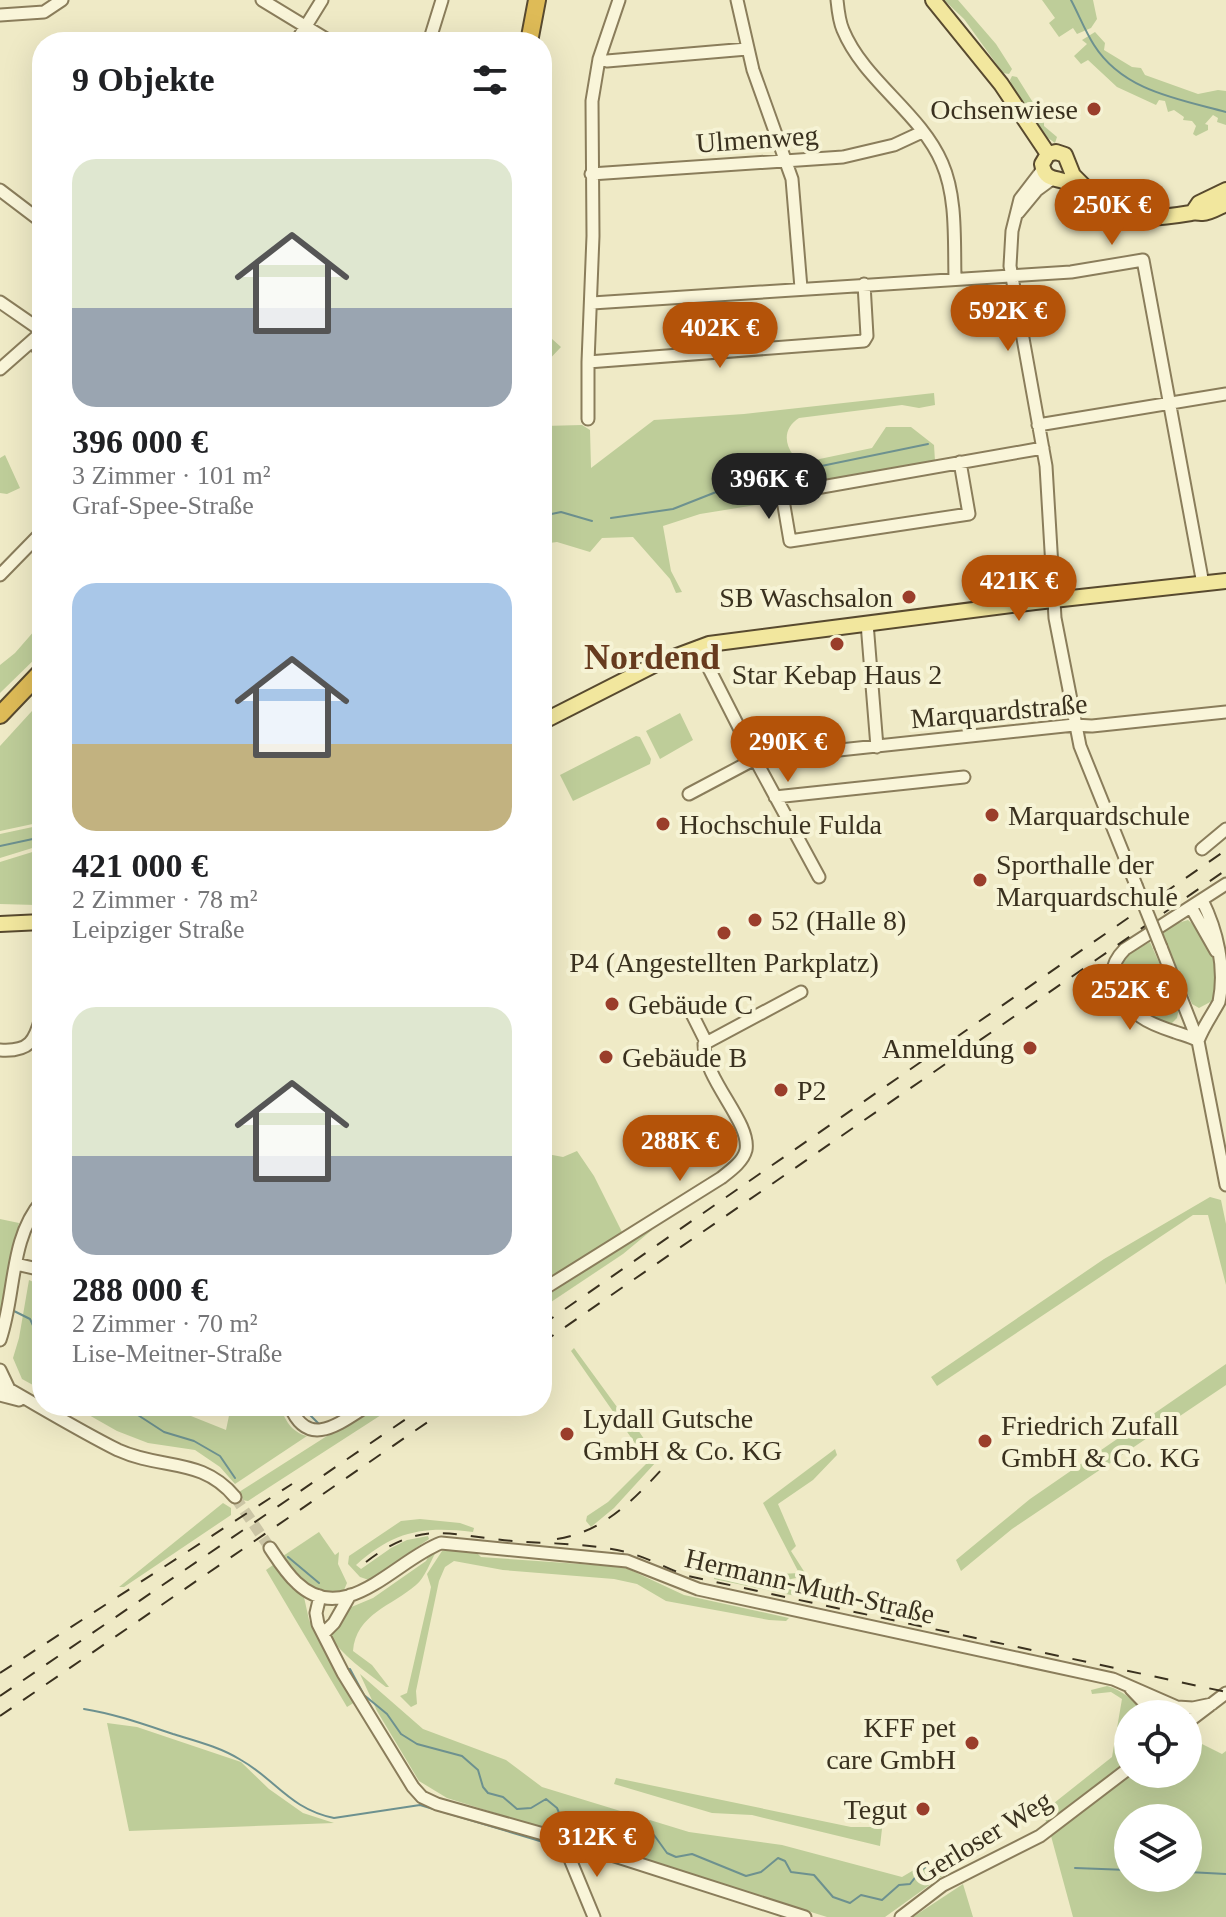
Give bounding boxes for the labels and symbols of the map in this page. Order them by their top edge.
place label: Ochsenwiese [930,94,1078,125]
marker: Ochsenwiese [1085,100,1103,118]
street label: Ulmenweg [695,119,819,159]
pin: 250K € [1047,179,1177,247]
pin: 592K € [943,285,1073,353]
pin: 402K € [655,302,785,370]
pin: 396K € [704,453,834,521]
pin: 421K € [954,555,1084,623]
place label: SB Waschsalon [719,582,893,613]
marker: SB Waschsalon [900,588,918,606]
marker: Star Kebap Haus 2 [828,635,846,653]
district label: Nordend [584,637,720,677]
place label: Star Kebap Haus 2 [732,659,942,690]
street label: Marquardstraße [909,688,1089,734]
pin: 290K € [723,716,853,784]
place label: Marquardschule [1008,800,1190,831]
marker: Marquardschule [983,806,1001,824]
place label: Hochschule Fulda [679,809,883,840]
marker: Hochschule Fulda [654,815,672,833]
place label: Sporthalle der Marquardschule [996,849,1178,912]
marker: Sporthalle der Marquardschule [971,871,989,889]
place label: 52 (Halle 8) [771,905,906,936]
marker: 52 (Halle 8) [746,911,764,929]
marker: P4 (Angestellten Parkplatz) [715,924,733,942]
place label: P4 (Angestellten Parkplatz) [569,947,879,978]
pin: 252K € [1065,964,1195,1032]
place label: Gebäude C [628,989,753,1020]
marker: Gebäude C [603,995,621,1013]
place label: Anmeldung [882,1033,1014,1064]
marker: Anmeldung [1021,1039,1039,1057]
place label: Gebäude B [622,1042,747,1073]
marker: Gebäude B [597,1048,615,1066]
place label: P2 [797,1075,827,1106]
marker: P2 [772,1081,790,1099]
pin: 288K € [615,1115,745,1183]
place label: Lydall Gutsche GmbH & Co. KG [583,1403,782,1466]
place label: Friedrich Zufall GmbH & Co. KG [1001,1410,1200,1473]
marker: Lydall Gutsche GmbH & Co. KG [558,1425,576,1443]
marker: Friedrich Zufall GmbH & Co. KG [976,1432,994,1450]
street label: Hermann-Muth-Straße [682,1542,938,1630]
place label: KFF pet care GmbH [826,1712,956,1775]
marker: KFF pet care GmbH [963,1734,981,1752]
street label: Gerloser Weg [909,1784,1057,1890]
place label: Tegut [844,1794,907,1825]
marker: Tegut [914,1800,932,1818]
pin: 312K € [532,1811,662,1879]

